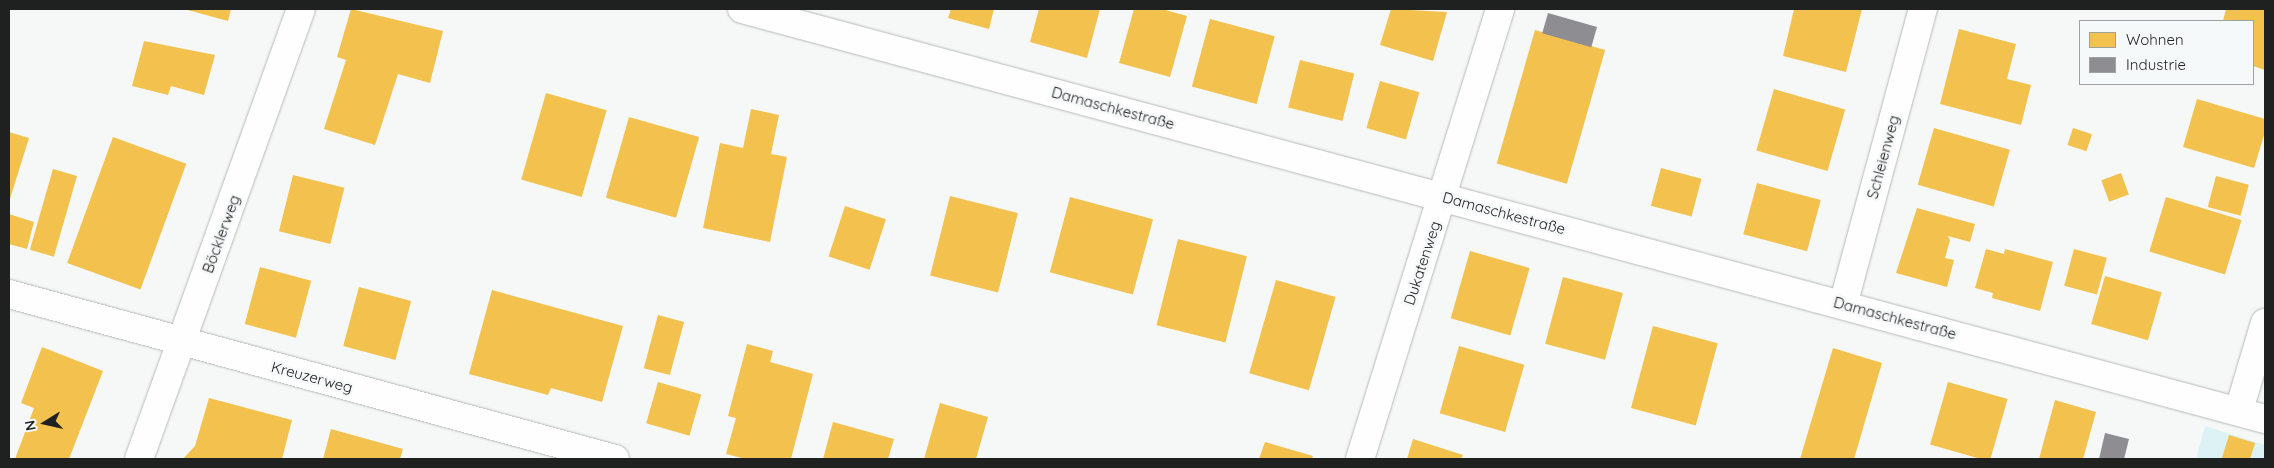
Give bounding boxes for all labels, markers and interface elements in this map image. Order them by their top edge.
legend [2079,20,2254,85]
text: Wohnen [2126,30,2184,49]
text: Industrie [2126,55,2186,74]
street label: Damaschkestraße [1050,83,1176,133]
street label: Schleienweg [1863,113,1903,201]
street label: Damaschkestraße [1441,188,1567,238]
street label: Böcklerweg [199,192,243,276]
street label: Dukatenweg [1400,219,1444,307]
street label: Damaschkestraße [1832,293,1958,343]
street label: Kreuzerweg [269,357,355,397]
north arrow [20,398,70,448]
text: N [20,419,40,432]

